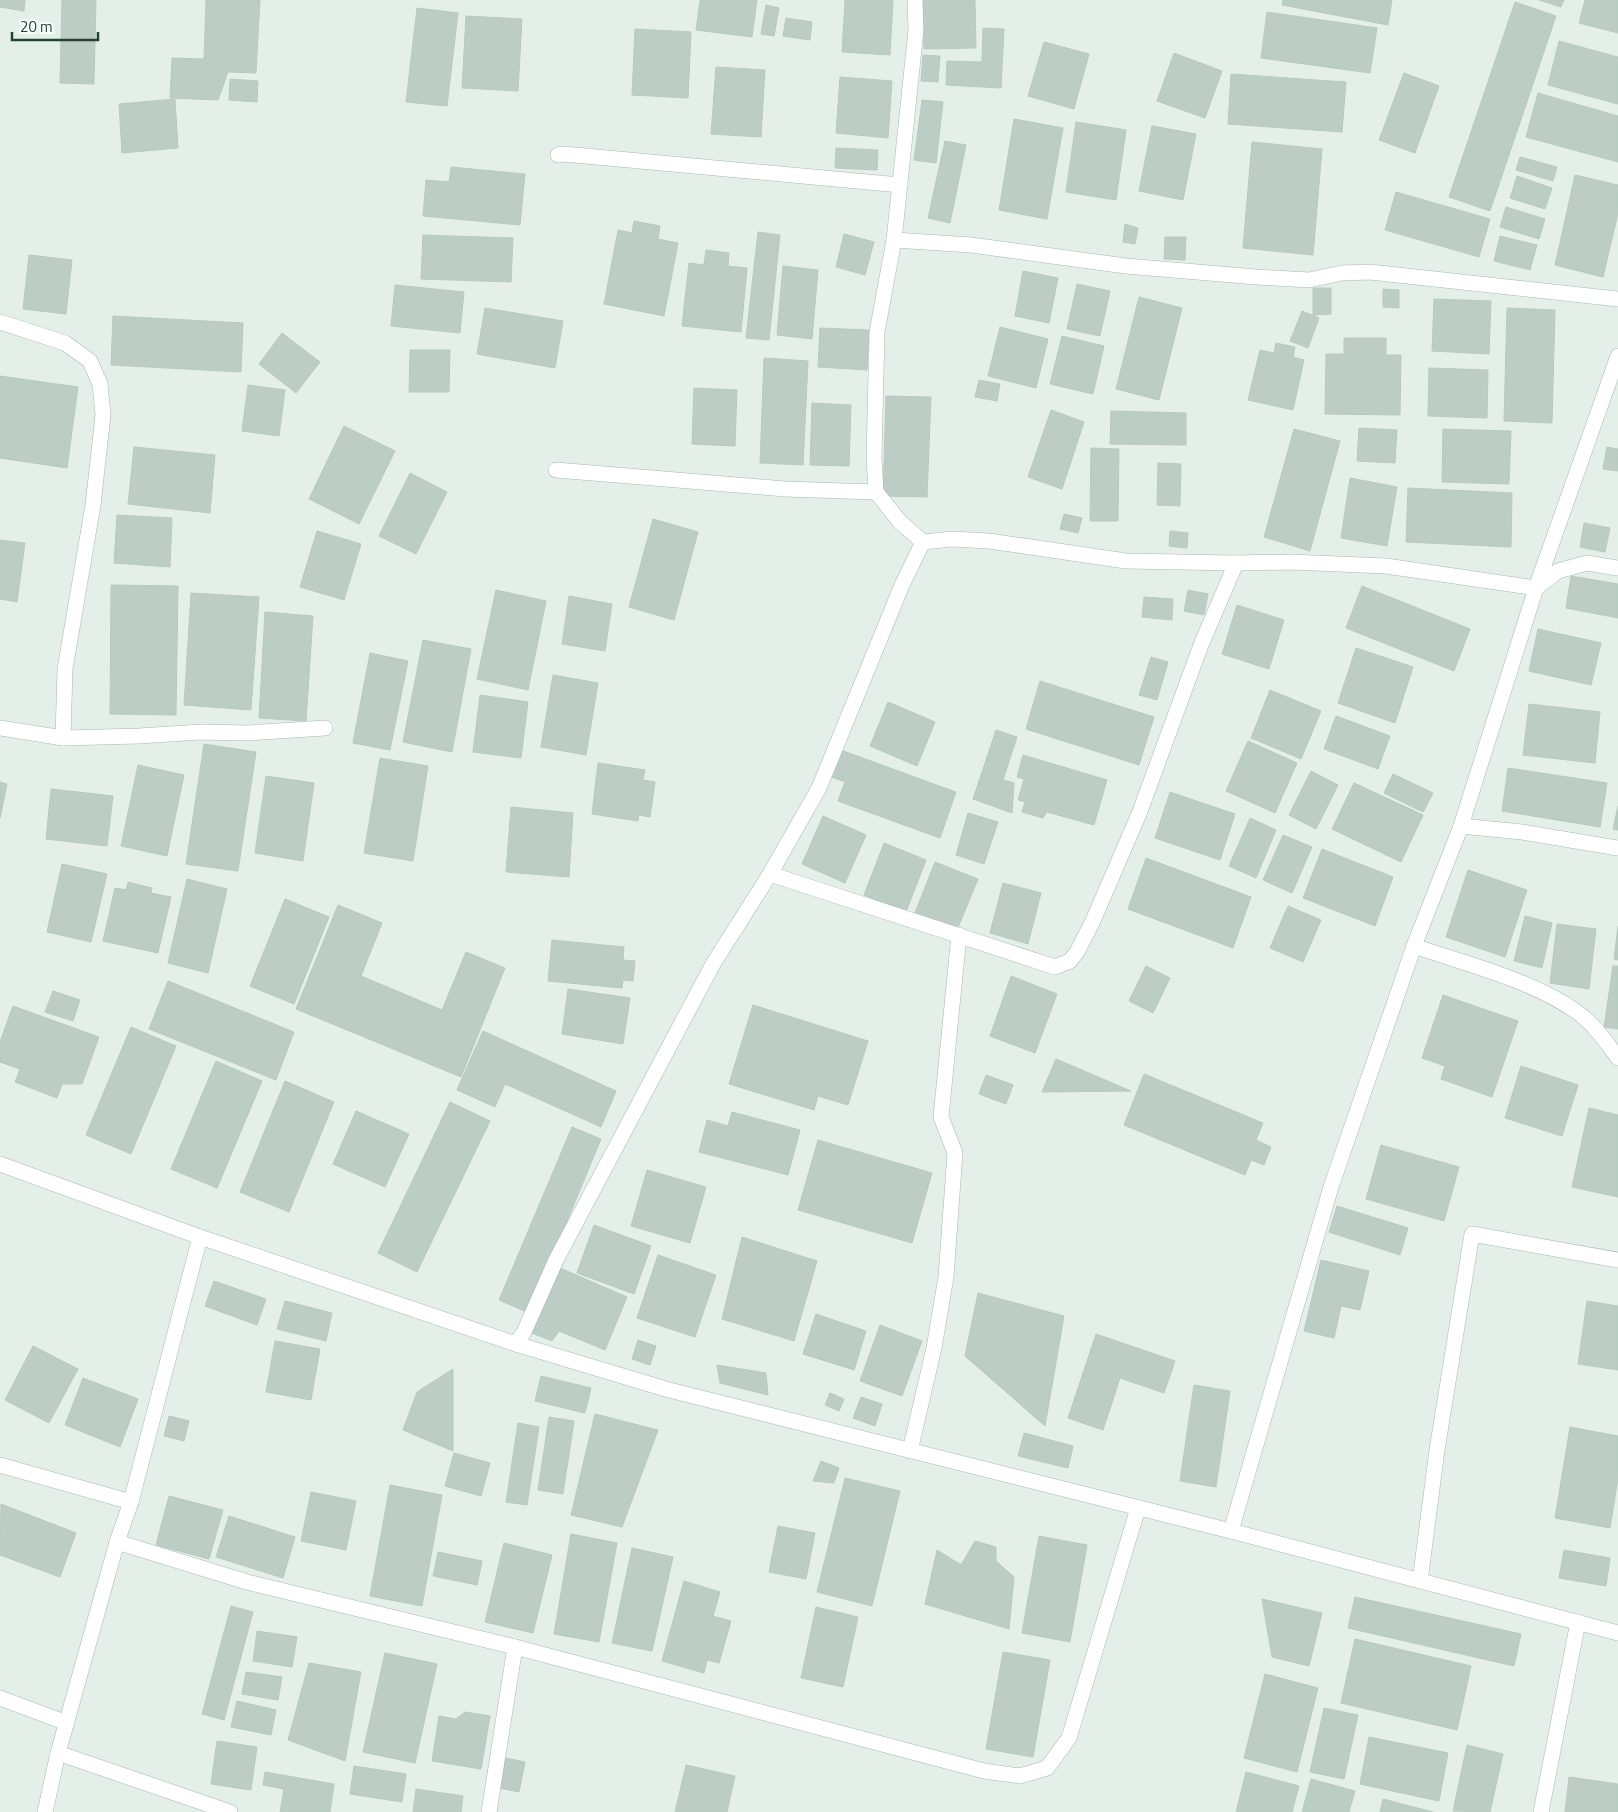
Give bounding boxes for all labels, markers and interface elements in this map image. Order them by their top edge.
scale bar [12,10,99,42]
text: 20 m [20,15,53,38]

